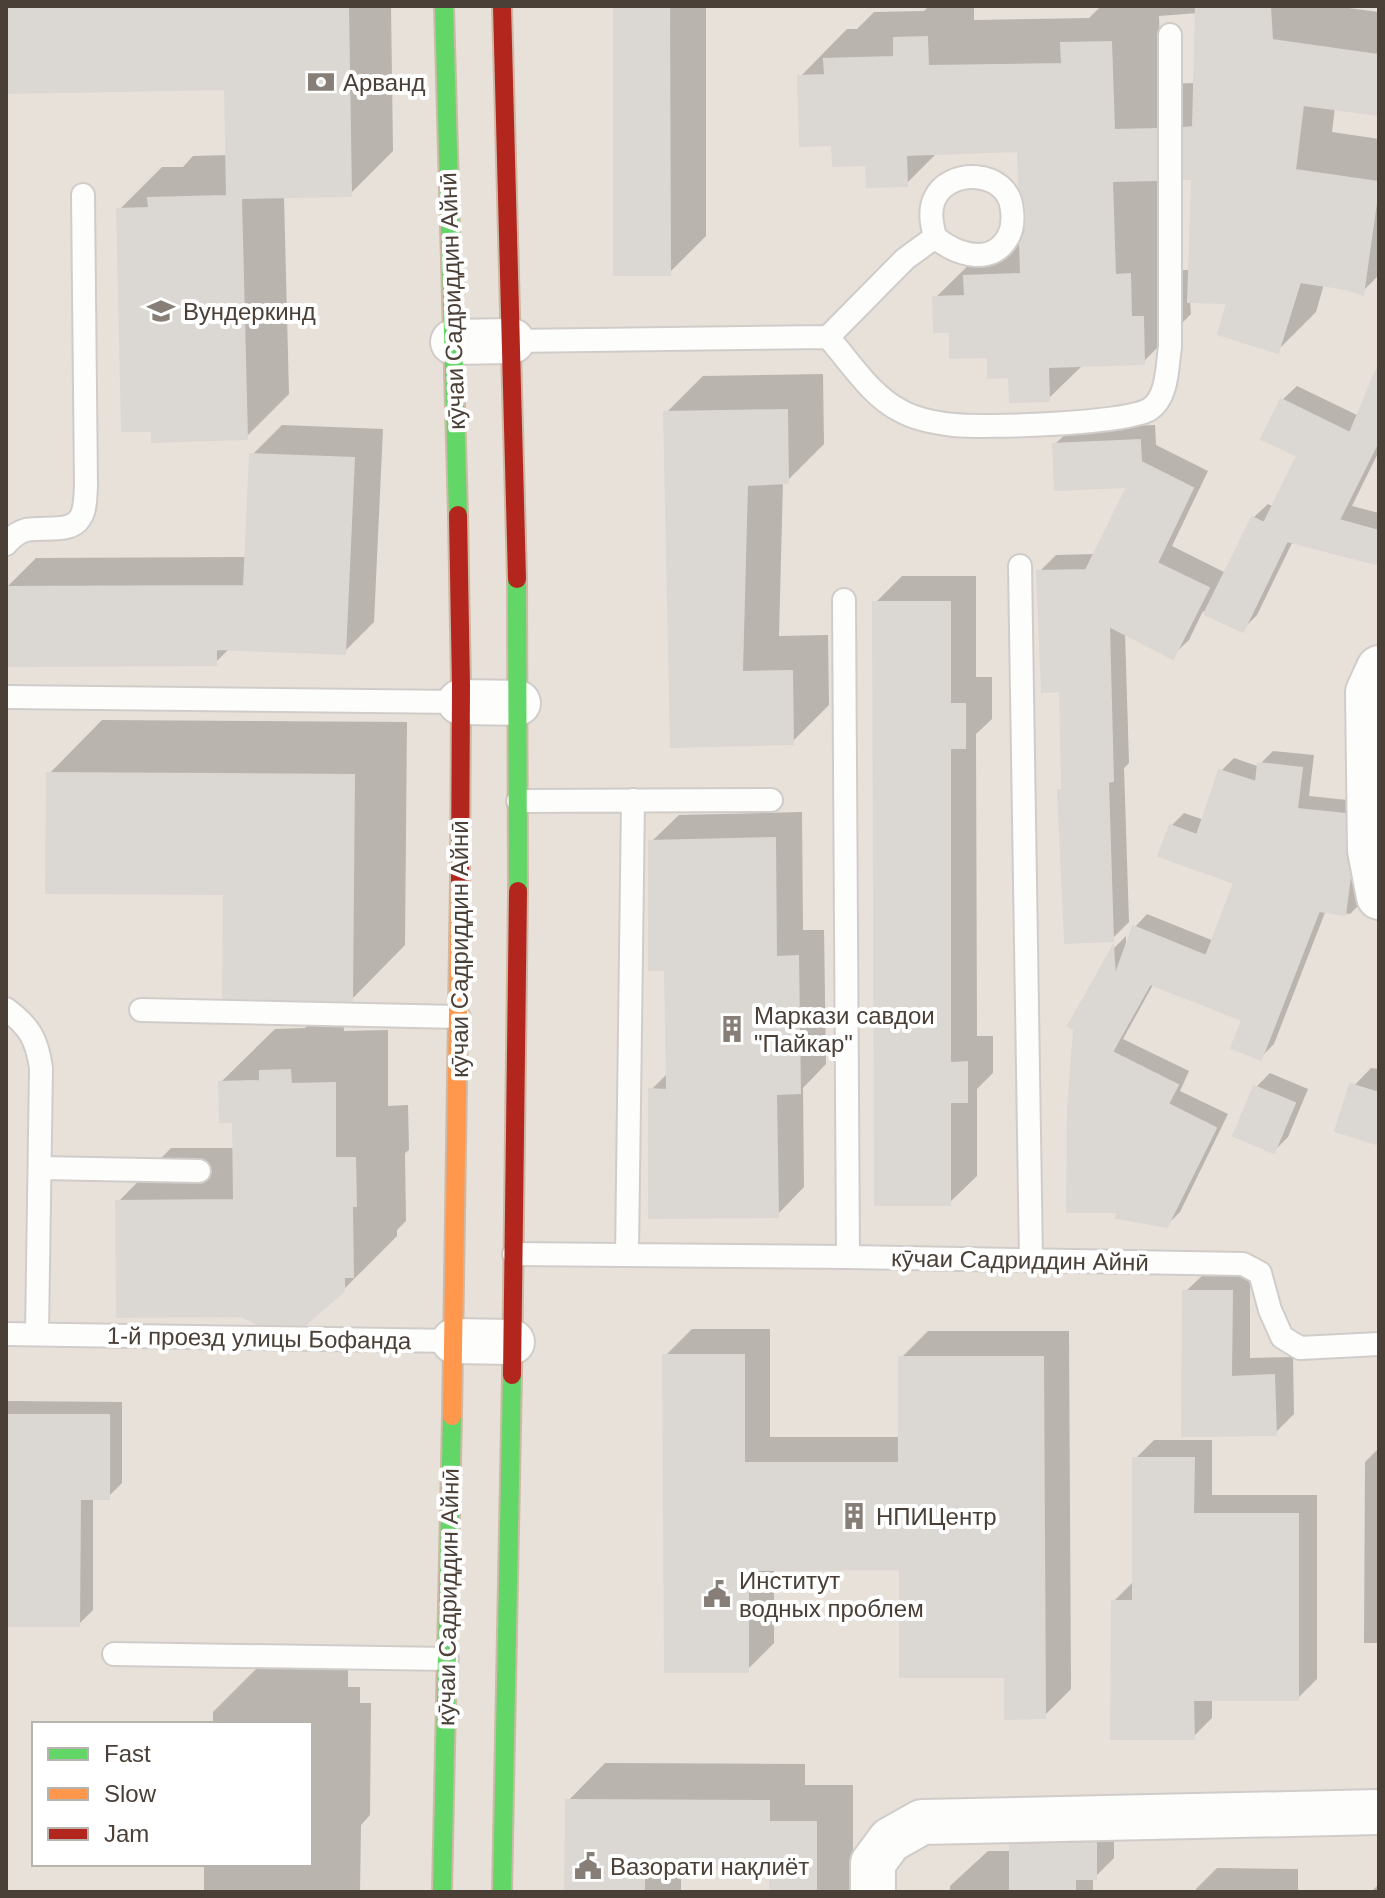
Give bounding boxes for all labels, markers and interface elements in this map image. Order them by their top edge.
bank icon: Арванд [306,67,336,97]
place label: Арванд [343,69,425,96]
street label: кӯчаи Садриддин Айнӣ [434,172,470,430]
school or university icon: Вундеркинд [146,296,176,326]
place label: Вундеркинд [183,298,316,325]
street label: кӯчаи Садриддин Айнӣ [446,820,473,1078]
place label: Маркази савдои "Пайкар" [754,1002,935,1057]
building icon: Маркази савдои "Пайкар" [717,1014,747,1044]
street label: кӯчаи Садриддин Айнӣ [891,1244,1149,1276]
street label: 1-й проезд улицы Бофанда [107,1322,412,1354]
street label: кӯчаи Садриддин Айнӣ [432,1468,464,1726]
building icon: НПИЦентр [839,1501,869,1531]
place label: НПИЦентр [876,1503,997,1530]
place label: Институт водных проблем [739,1567,924,1622]
public building icon: Институт водных проблем [702,1579,732,1609]
legend [32,1722,312,1866]
text: Fast [104,1740,151,1767]
text: Slow [104,1780,157,1807]
text: Jam [104,1820,149,1847]
public building icon: Вазорати нақлиёт [573,1851,603,1881]
place label: Вазорати нақлиёт [610,1853,809,1880]

